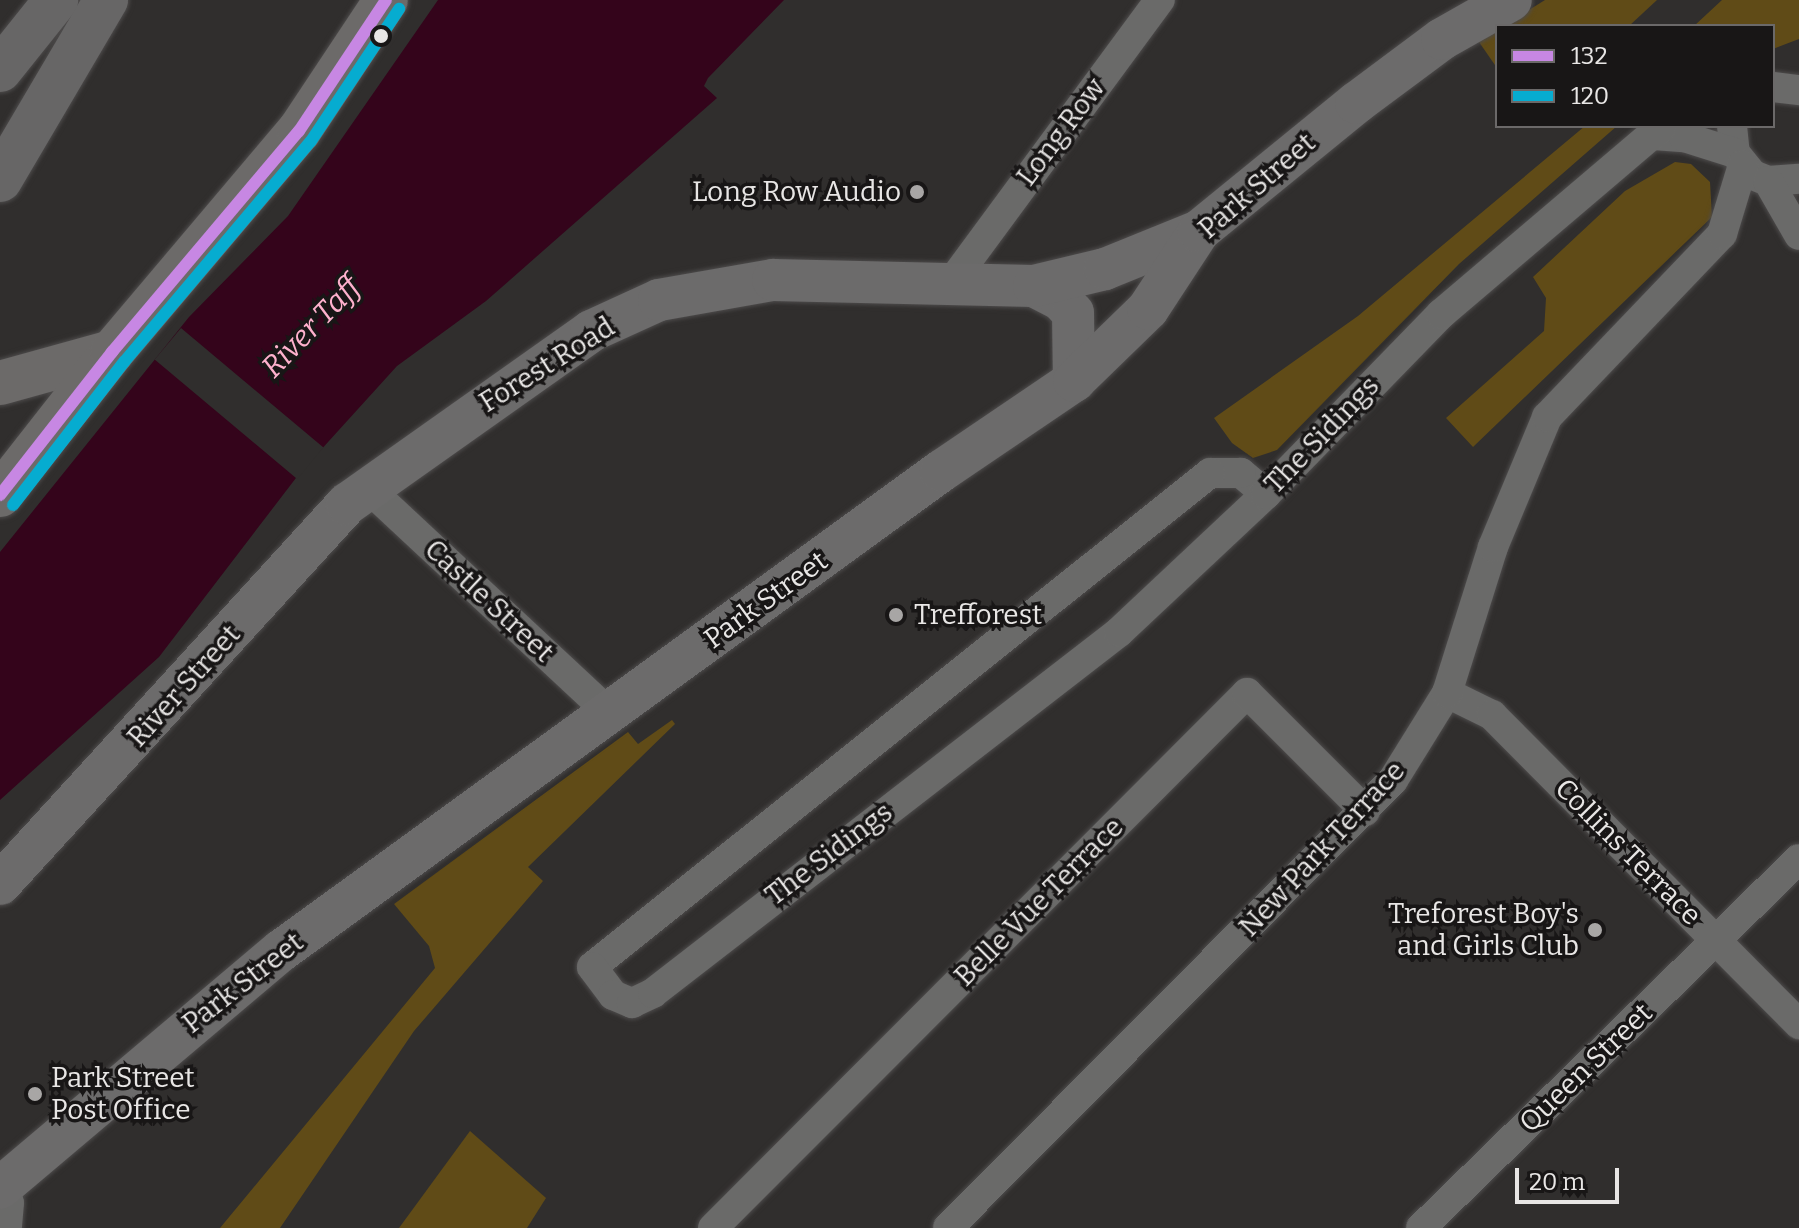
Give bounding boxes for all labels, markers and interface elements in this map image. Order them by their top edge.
legend [1495,24,1775,128]
unlabelled marker [373,28,389,44]
text: 132 [1571,42,1607,70]
street label: Long Row [1010,72,1112,192]
text: 120 [1571,82,1609,110]
street label: Park Street [1192,126,1322,246]
place label: Long Row Audio [692,175,901,209]
marker: Long Row Audio [908,183,926,201]
water label: River Taff [254,269,368,385]
street label: Forest Road [473,310,621,420]
street label: The Sidings [1258,369,1386,501]
street label: Castle Street [418,533,560,669]
street label: Park Street [698,544,834,656]
place label: Trefforest [914,598,1042,632]
marker: Trefforest [885,604,907,626]
street label: River Street [121,618,247,754]
street label: New Park Terrace [1232,754,1412,944]
street label: Collins Terrace [1548,772,1708,932]
street label: The Sidings [759,795,899,913]
street label: Belle Vue Terrace [948,811,1130,993]
place label: Treforest Boy's and Girls Club [1388,897,1579,963]
marker: Treforest Boy's and Girls Club [1586,921,1604,939]
street label: Park Street [176,926,310,1040]
street label: Queen Street [1513,996,1659,1140]
place label: Park Street Post Office [51,1061,195,1127]
marker: Park Street Post Office [26,1085,44,1103]
scale bar [1519,1152,1623,1202]
text: 20 m [1529,1168,1585,1196]

